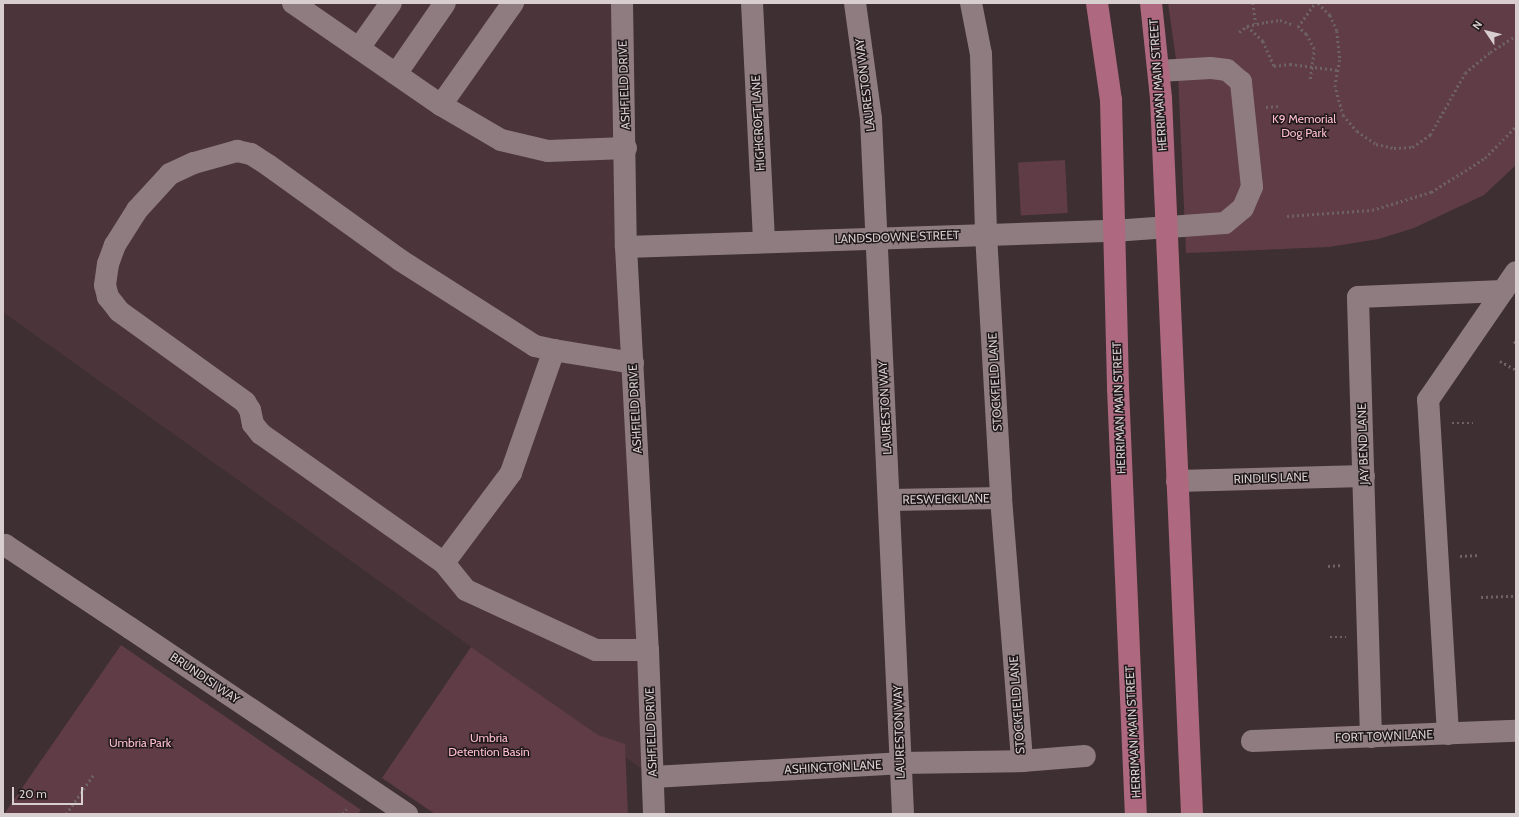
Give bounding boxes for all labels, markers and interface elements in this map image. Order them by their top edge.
north arrow [1467,12,1507,52]
street label: HERRIMAN MAIN STREET [1146,18,1170,152]
text: N [1469,18,1485,32]
street label: LAURESTON WAY [852,38,878,132]
street label: ASHFIELD DRIVE [615,40,633,130]
street label: HIGHCROFT LANE [748,75,768,171]
park label: K9 Memorial Dog Park [1272,112,1336,140]
street label: LANDSDOWNE STREET [834,228,960,246]
street label: STOCKFIELD LANE [985,332,1005,432]
street label: HERRIMAN MAIN STREET [1109,342,1129,474]
street label: LAURESTON WAY [875,361,895,455]
street label: ASHFIELD DRIVE [625,364,645,454]
street label: JAY BEND LANE [1354,403,1372,485]
street label: RINDLIS LANE [1233,470,1309,486]
street label: RESWEICK LANE [902,491,990,507]
street label: BRUNDISI WAY [168,650,242,706]
street label: STOCKFIELD LANE [1006,655,1028,755]
street label: HERRIMAN MAIN STREET [1122,665,1144,799]
street label: LAURESTON WAY [890,685,908,779]
street label: ASHFIELD DRIVE [642,687,660,777]
street label: FORT TOWN LANE [1335,727,1433,745]
park label: Umbria Detention Basin [448,731,530,759]
park label: Umbria Park [109,736,171,750]
street label: ASHINGTON LANE [784,757,882,777]
scale bar [14,779,85,805]
text: 20 m [19,786,47,801]

